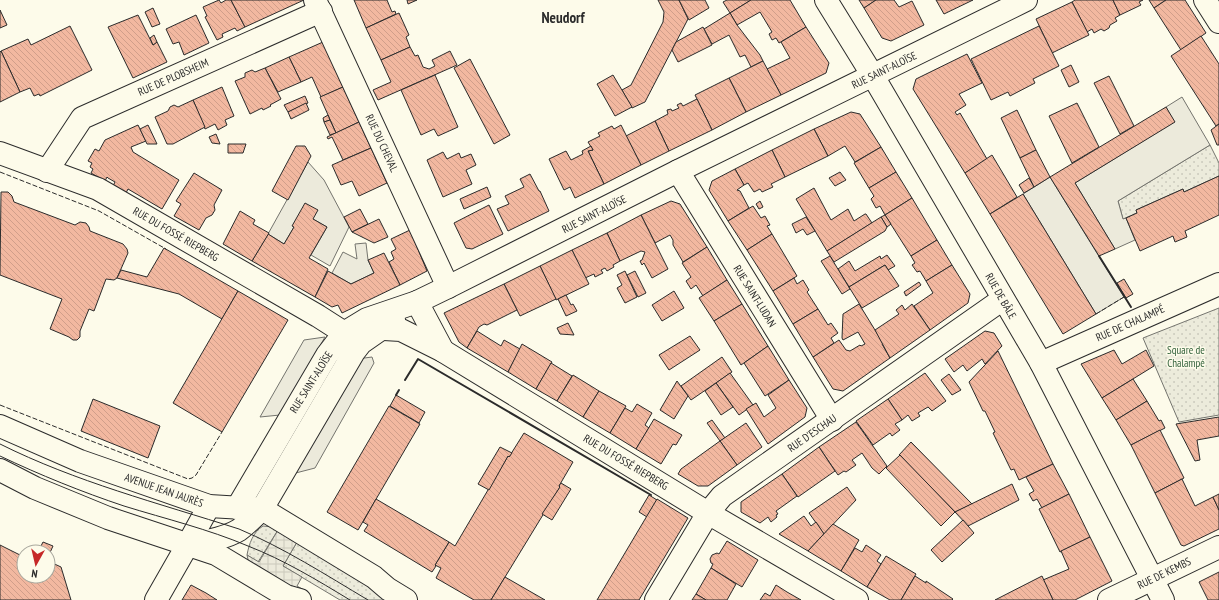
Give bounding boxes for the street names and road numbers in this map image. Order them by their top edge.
street label: RUE SAINT-ALOÏSE [849,48,919,92]
street label: RUE DE PLOBSHEIM [135,55,211,99]
street label: RUE DU CHEVAL [363,112,402,174]
street label: RUE SAINT-ALOÏSE [559,192,629,236]
street label: RUE DU FOSSÉ RIEPBERG [131,204,221,264]
street label: RUE SAINT-LUDAN [730,262,780,330]
street label: RUE DE BÂLE [982,271,1020,322]
street label: RUE DE CHALAMPÉ [1094,302,1167,344]
street label: RUE SAINT-ALOÏSE [286,348,336,416]
street label: RUE D'ESCHAU [785,411,839,455]
street label: RUE DU FOSSÉ RIEPBERG [581,431,671,493]
street label: AVENUE JEAN JAURÈS [123,470,206,510]
street label: RUE DE KEMBS [1135,554,1193,592]

